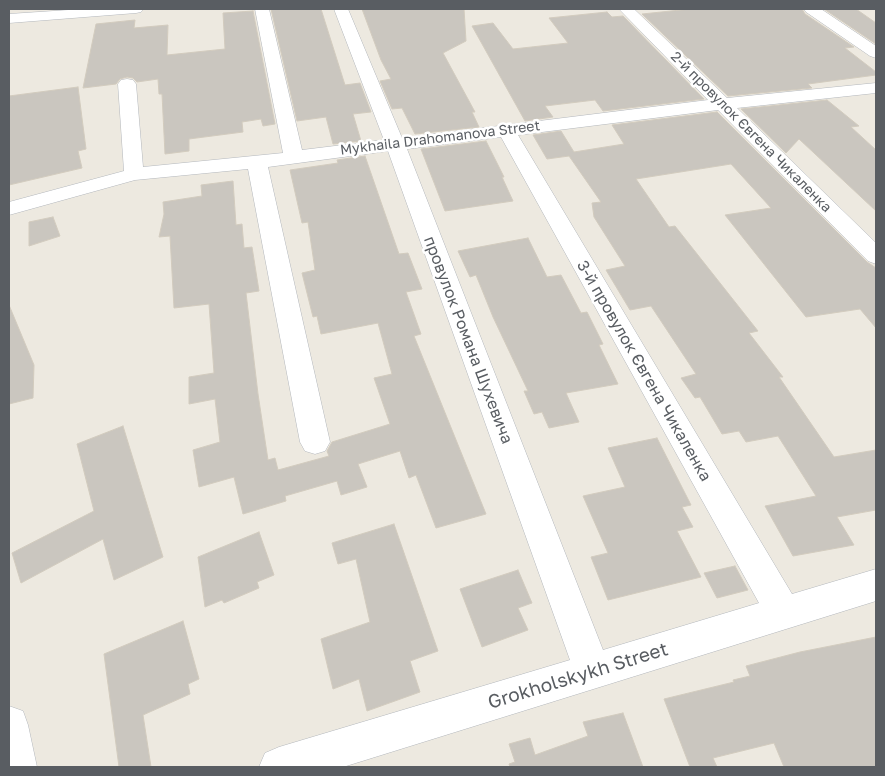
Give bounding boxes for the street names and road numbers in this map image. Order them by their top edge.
street label: 2-й провулок Євгена Чикаленка [667,48,835,216]
street label: Mykhaila Drahomanova Street [339,117,541,159]
street label: провулок Романа Шухевича [419,233,517,447]
street label: 3-й провулок Євгена Чикаленка [573,257,715,485]
street label: Grokholskykh Street [485,638,671,714]

